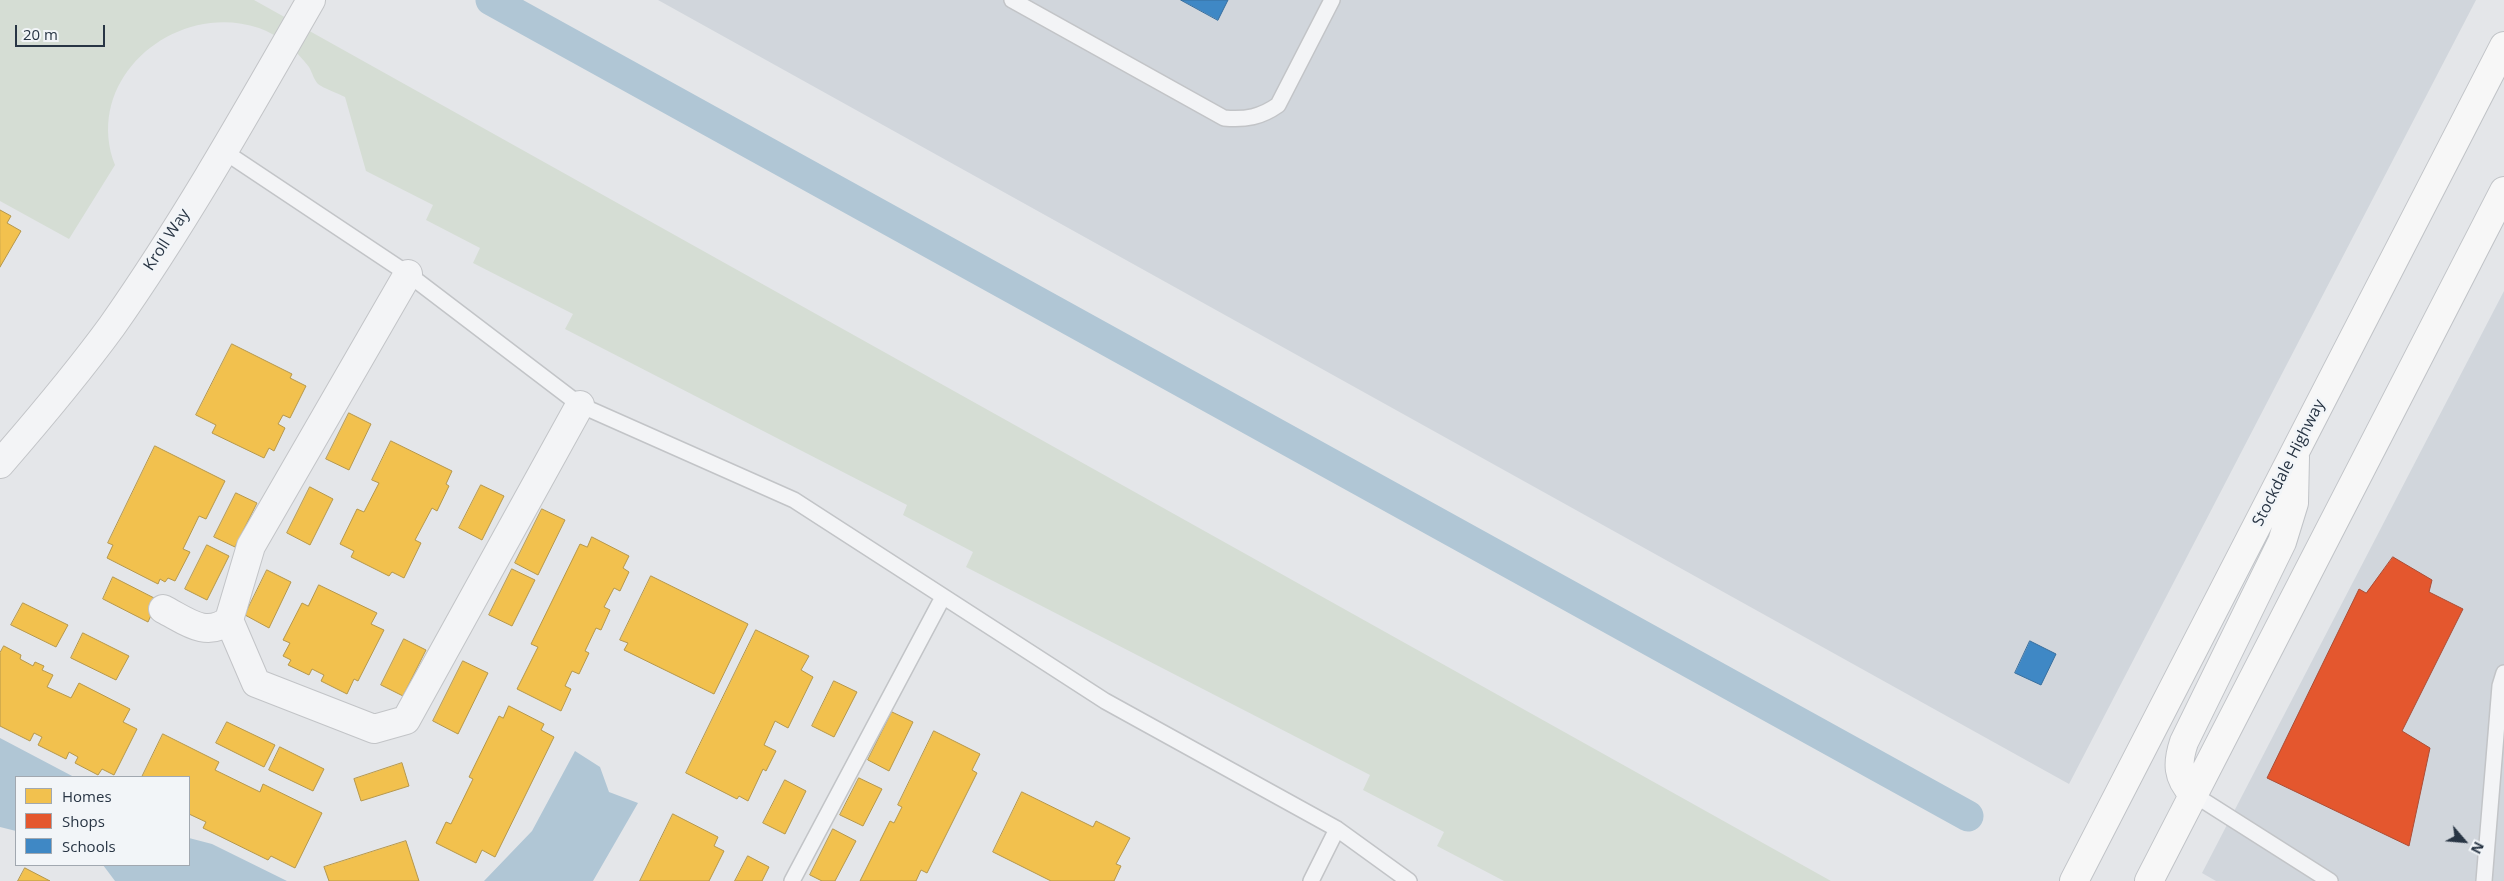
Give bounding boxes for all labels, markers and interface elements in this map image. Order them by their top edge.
scale bar [18,15,108,47]
text: 20 m [23,24,58,44]
street label: Kroll Way [140,205,194,275]
street label: Stockdale Highway [2249,396,2329,530]
legend [15,776,190,866]
text: Homes [62,786,112,806]
text: Shops [62,811,105,831]
north arrow [2439,816,2489,866]
text: Schools [62,836,116,856]
text: N [2467,839,2489,857]

